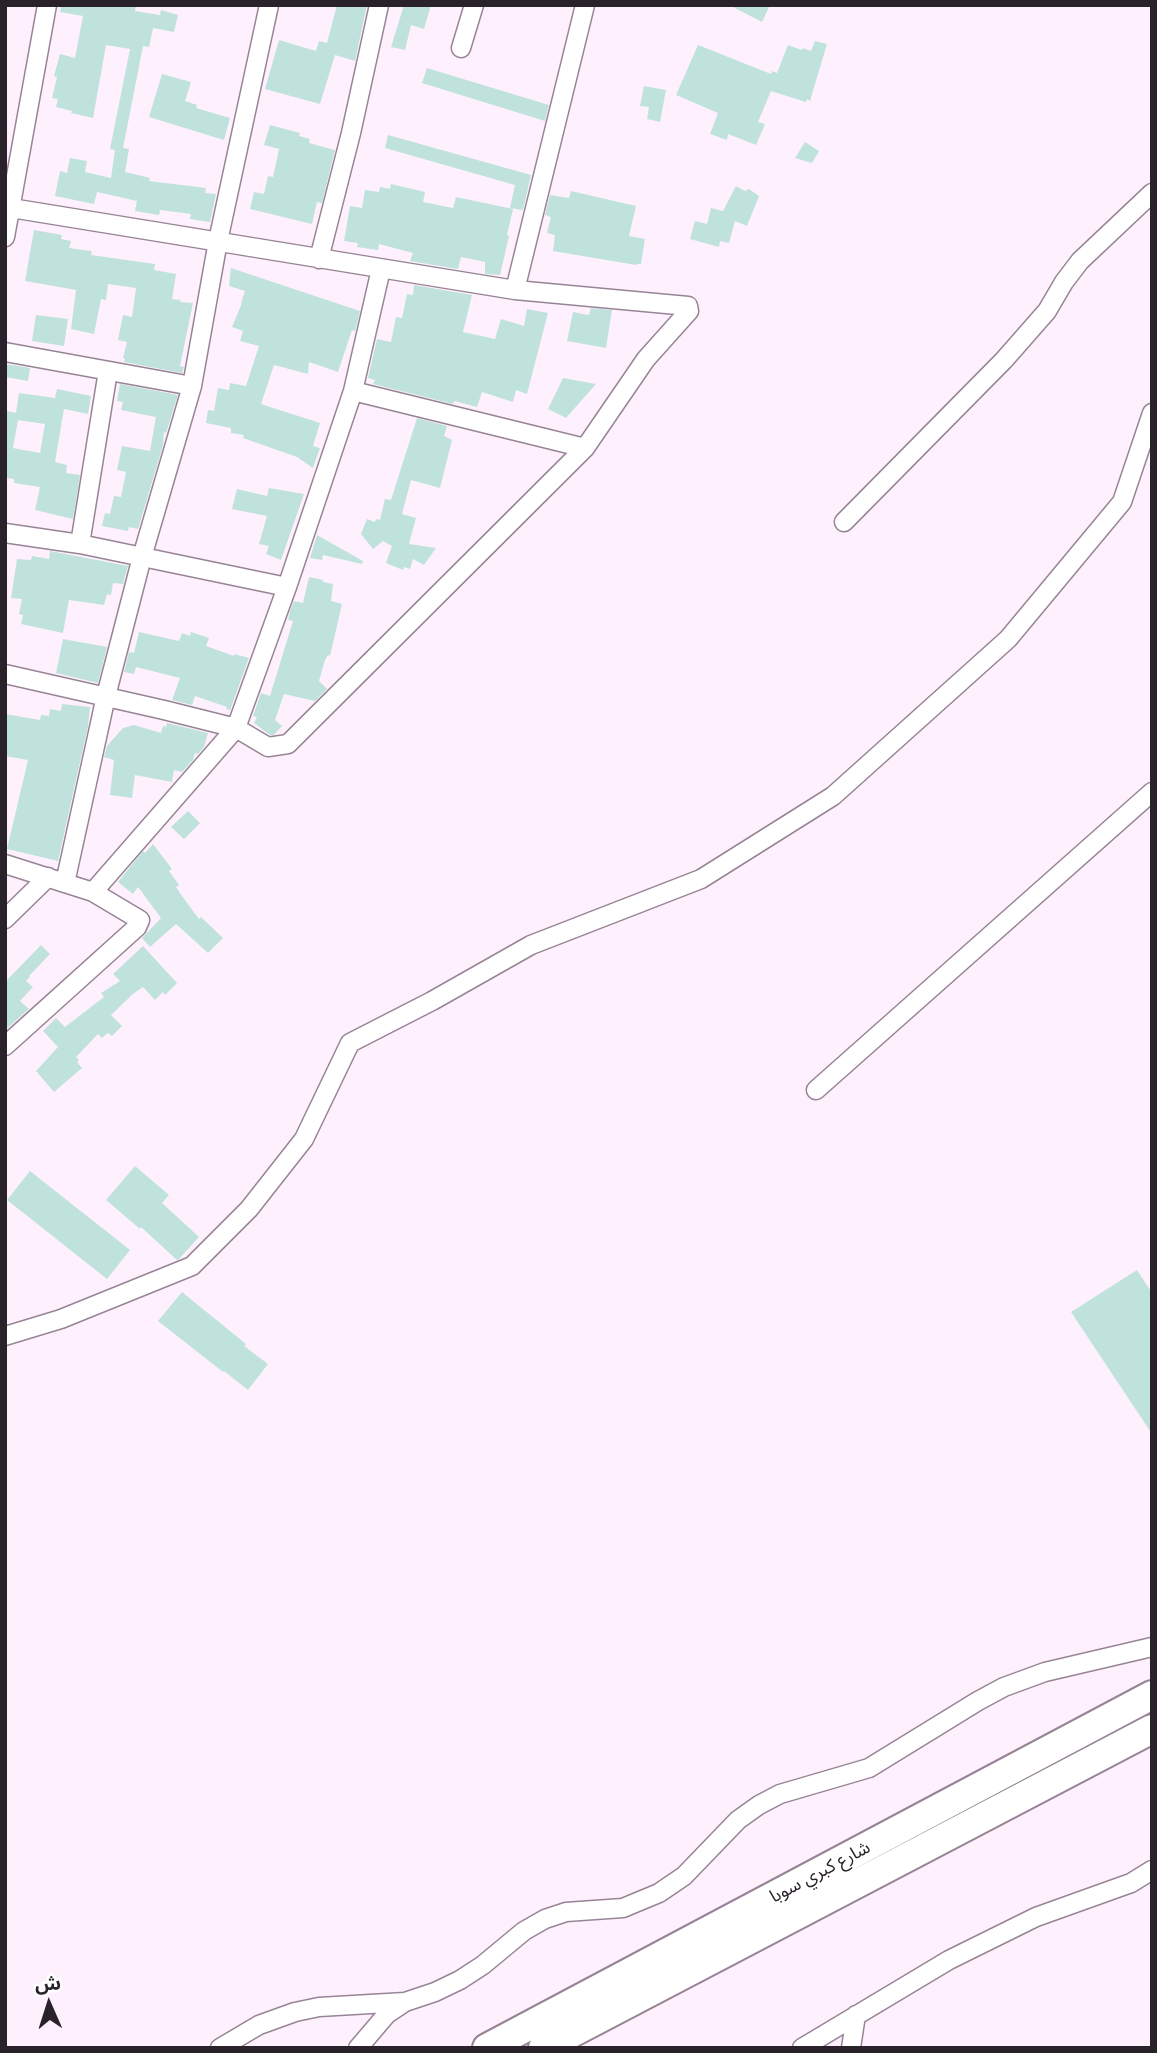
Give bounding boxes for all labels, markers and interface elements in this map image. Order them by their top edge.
street label: شارع كبري سوبا [766,1836,874,1908]
north arrow [14,1969,84,2039]
text: ش [34,1971,61,1995]

